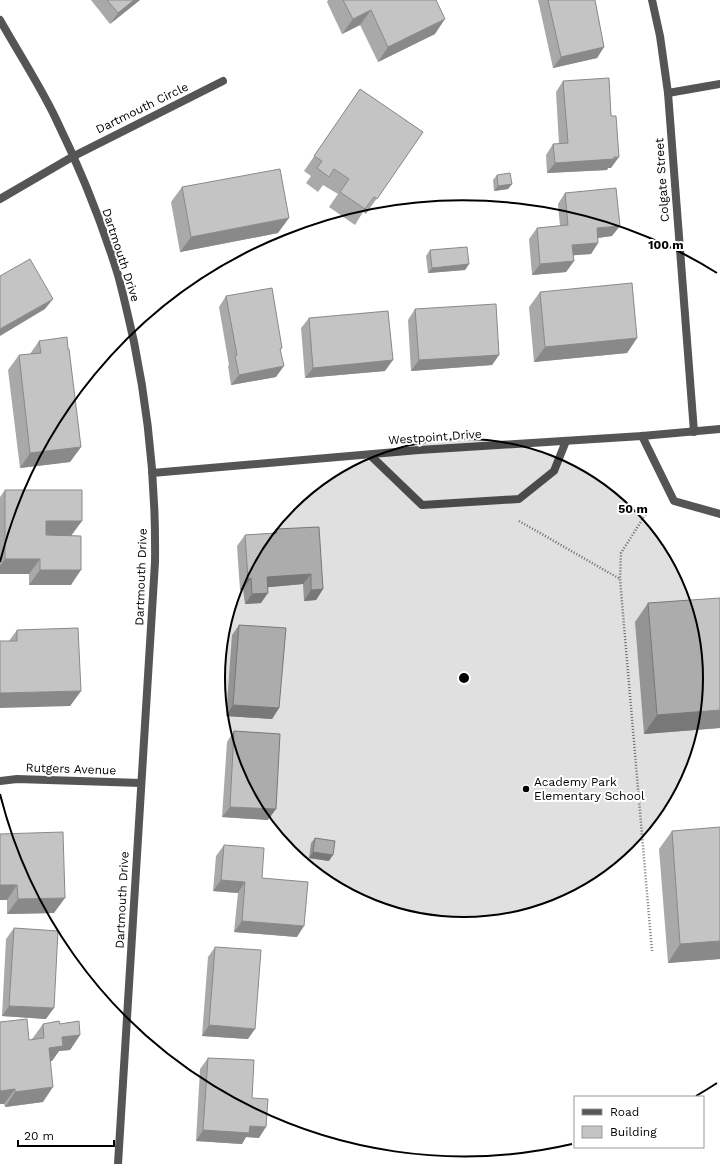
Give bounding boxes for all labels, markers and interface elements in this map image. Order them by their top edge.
street label: Dartmouth Circle [94,80,191,136]
street label: Colgate Street [652,138,672,222]
street label: Dartmouth Drive [99,206,143,304]
text: 100 m [648,238,684,252]
street label: Westpoint Drive [388,427,482,447]
text: 50 m [618,502,648,516]
street label: Dartmouth Drive [132,528,150,626]
centre of rings [457,671,471,685]
street label: Rutgers Avenue [25,760,117,778]
place label: Academy Park Elementary School [534,775,645,803]
marker: Academy Park Elementary School [521,784,531,794]
street label: Dartmouth Drive [112,851,132,949]
legend [574,1096,704,1148]
text: Road [610,1105,639,1119]
scale bar [18,1122,114,1148]
text: Building [610,1125,657,1139]
text: 20 m [24,1129,54,1143]

